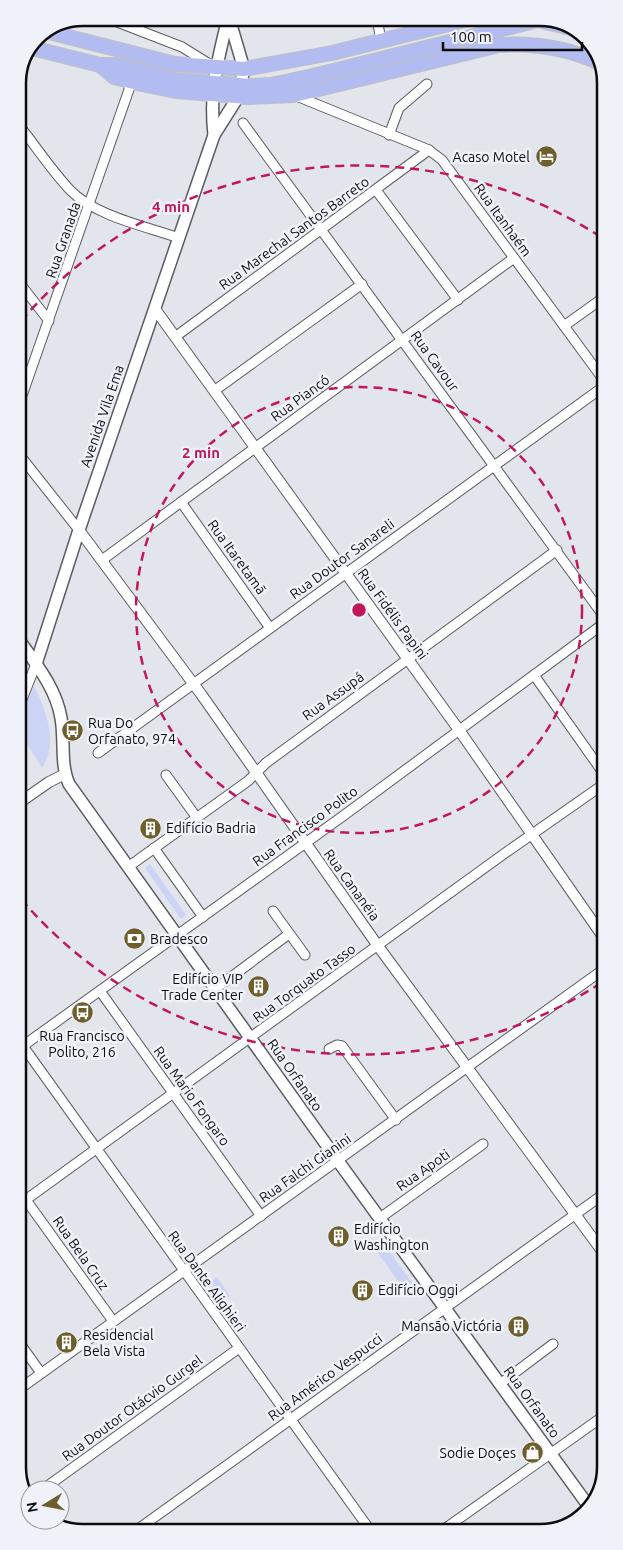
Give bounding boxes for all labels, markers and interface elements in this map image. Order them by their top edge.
scale bar [443,20,582,52]
text: 100 m [450,28,492,45]
hotel icon: Acaso Motel [534,145,558,169]
place label: Acaso Motel [453,149,530,165]
street label: Rua Marechal Santos Barreto [216,173,372,293]
street label: Rua Itanhaém [471,180,535,260]
text: 4 min [152,198,190,215]
street label: Rua Granada [42,200,84,280]
street label: Rua Cavour [408,327,463,395]
street label: Avenida Vila Ema [77,363,127,469]
street label: Rua Piancó [267,371,333,425]
text: 2 min [182,444,220,461]
street label: Rua Doutor Sanareli [287,516,397,602]
street label: Rua Itaretamã [205,517,269,597]
street label: Rua Fidélis Papini [355,565,431,663]
centre of rings [350,601,368,619]
street label: Rua Assupá [299,668,367,724]
place label: Rua Do Orfanato, 974 [88,715,176,747]
bus stop icon: Rua Do Orfanato, 974 [60,719,84,743]
street label: Rua Francisco Polito [249,783,361,869]
building icon: Edifício Badria [138,816,162,840]
place label: Edifício Badria [166,820,256,836]
street label: Rua Cananéia [321,846,383,924]
bank icon: Bradesco [122,927,146,951]
place label: Bradesco [150,931,208,947]
street label: Rua Torquato Tasso [250,940,358,1026]
place label: Edifício VIP Trade Center [161,971,244,1003]
building icon: Edifício VIP Trade Center [247,975,271,999]
bus stop icon: Rua Francisco Polito, 216 [70,1001,94,1025]
place label: Rua Francisco Polito, 216 [39,1028,125,1060]
street label: Rua Orfanato [264,1036,326,1114]
street label: Rua Mario Fongaro [151,1043,233,1149]
street label: Rua Falchi Gianini [256,1130,354,1206]
street label: Rua Apoti [393,1146,453,1194]
street label: Rua Bela Cruz [50,1213,112,1293]
place label: Edifício Washington [354,1221,429,1253]
building icon: Edifício Washington [326,1225,350,1249]
street label: Rua Dante Alighieri [165,1227,249,1335]
building icon: Edifício Oggi [350,1278,374,1302]
place label: Edifício Oggi [378,1282,458,1298]
building icon: Mansão Victória [506,1314,530,1338]
place label: Mansão Victória [401,1318,502,1334]
place label: Residencial Bela Vista [83,1327,154,1359]
street label: Rua Américo Vespucci [265,1330,385,1424]
building icon: Residencial Bela Vista [55,1331,79,1355]
street label: Rua Doutor Otácvio Gurgel [59,1352,205,1464]
street label: Rua Orfanato [501,1363,563,1441]
shop icon: Sodie Doçes [520,1441,544,1465]
place label: Sodie Doçes [440,1445,516,1461]
north arrow [20,1480,70,1530]
text: N [23,1501,41,1514]

